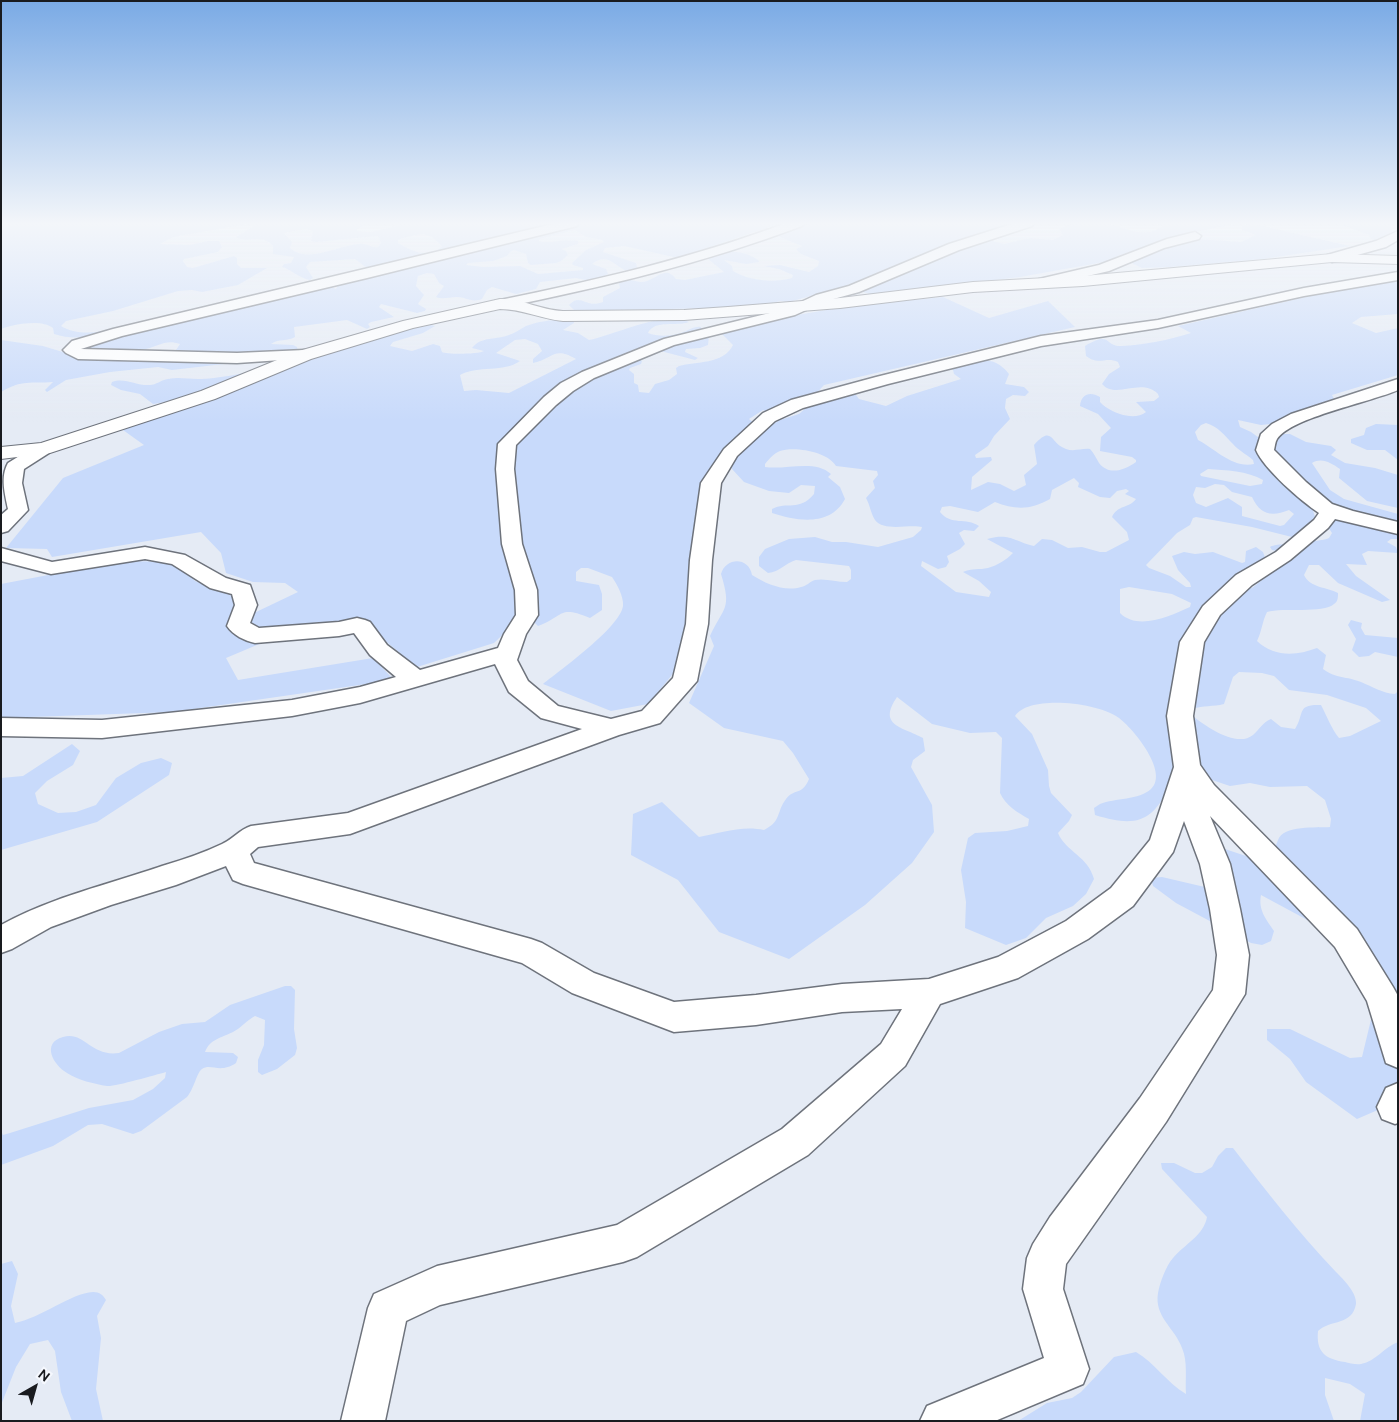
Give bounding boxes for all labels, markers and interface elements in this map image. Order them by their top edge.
north arrow [10,1362,60,1412]
text: N [35,1366,53,1385]

